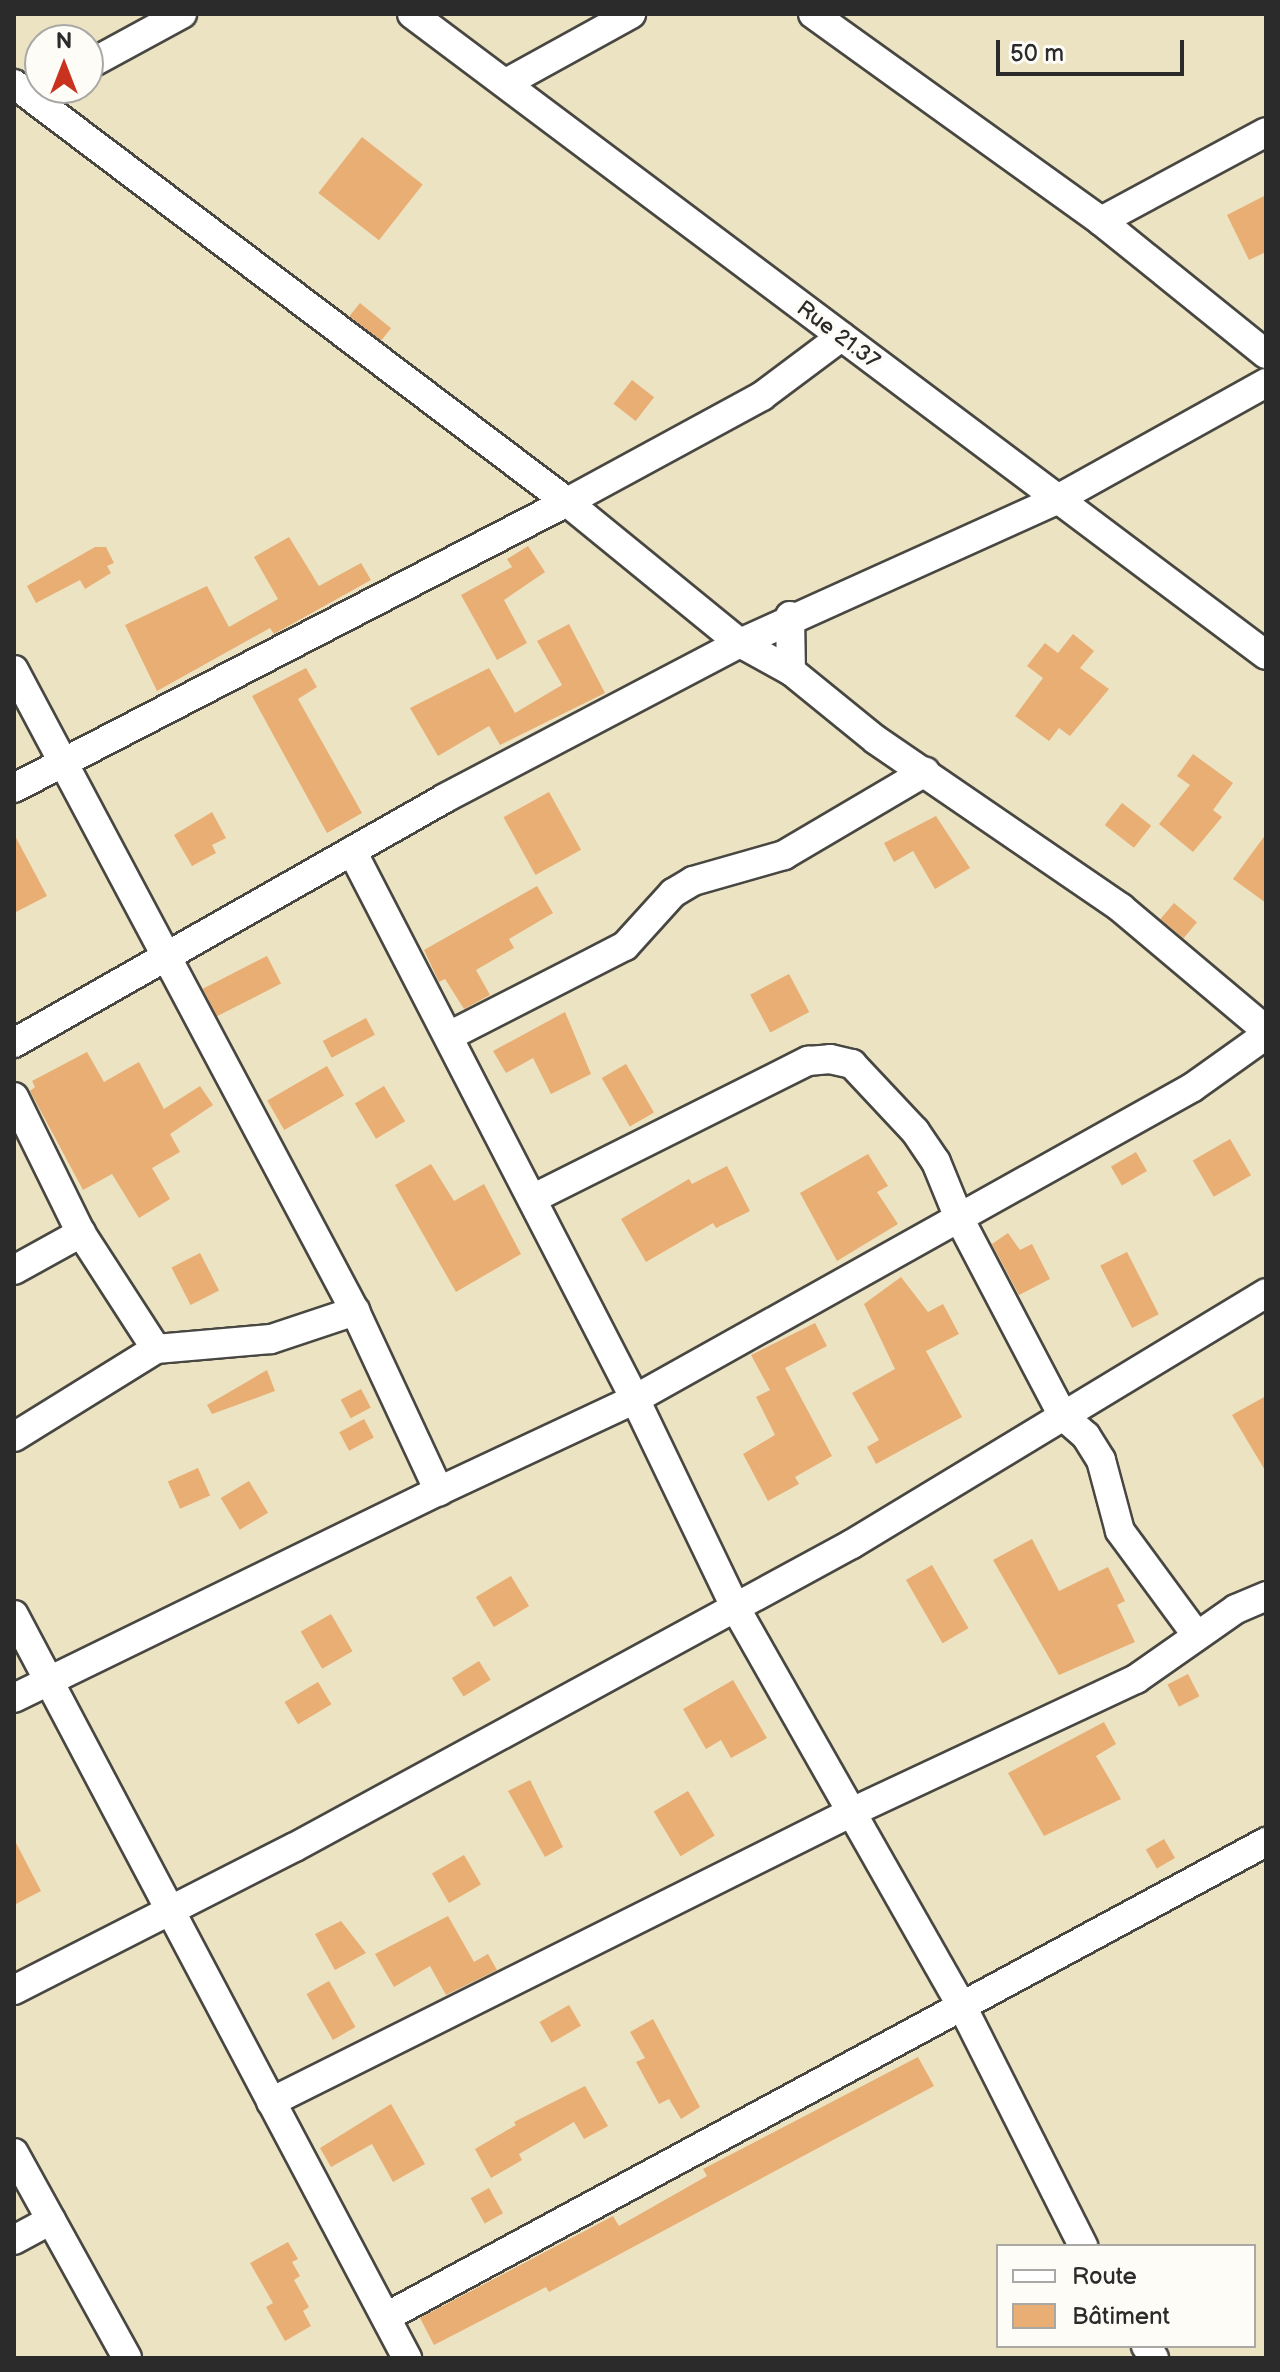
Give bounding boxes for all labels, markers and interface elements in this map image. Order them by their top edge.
north arrow [24,24,104,104]
scale bar [1000,24,1188,74]
text: N [56,28,72,55]
text: 50 m [1010,39,1064,68]
street label: Rue 21.37 [791,295,885,375]
legend [996,2244,1256,2348]
text: Route [1072,2262,1137,2291]
text: Bâtiment [1072,2302,1170,2331]

